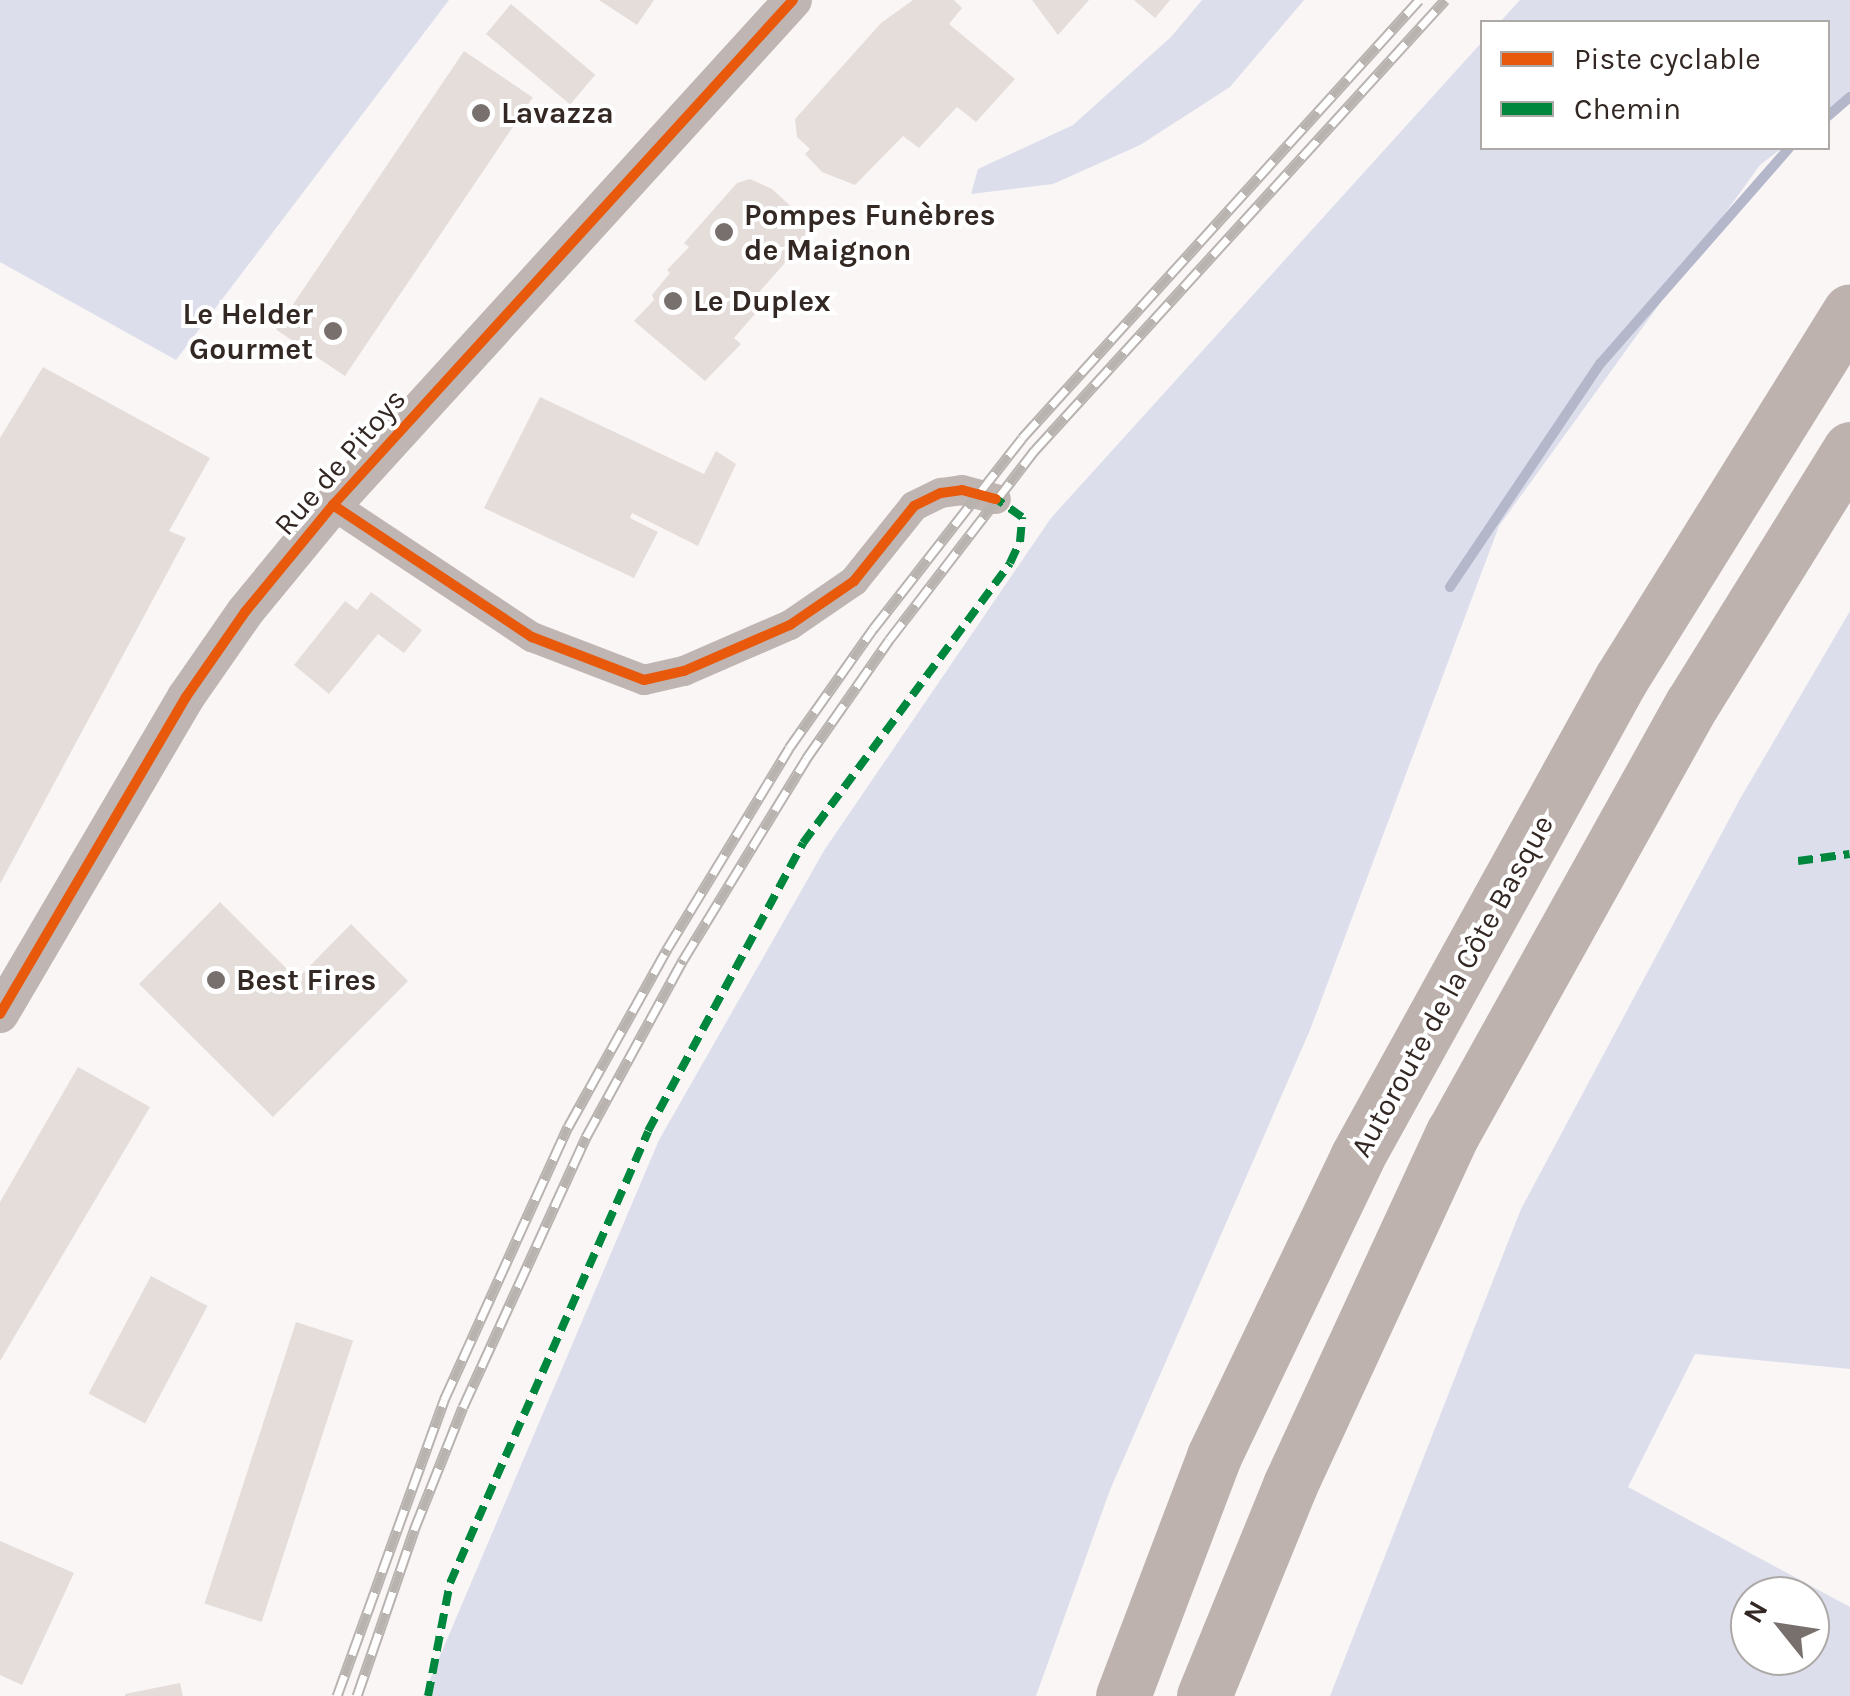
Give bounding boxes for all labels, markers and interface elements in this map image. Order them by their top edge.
legend [1480,20,1830,150]
text: Piste cyclable [1574,41,1761,77]
text: Chemin [1574,91,1681,127]
place label: Lavazza [501,95,614,131]
marker: Lavazza [470,102,492,124]
place label: Pompes Funèbres de Maignon [744,197,995,268]
marker: Pompes Funèbres de Maignon [713,221,735,243]
place label: Le Duplex [693,283,831,319]
marker: Le Duplex [662,290,684,312]
place label: Le Helder Gourmet [182,296,313,366]
marker: Le Helder Gourmet [322,320,344,342]
street label: Rue de Pitoys [267,381,413,543]
street label: Autoroute de la Côte Basque [1343,809,1561,1163]
place label: Best Fires [236,962,376,998]
marker: Best Fires [205,969,227,991]
north arrow [1730,1576,1830,1676]
text: N [1736,1595,1775,1629]

